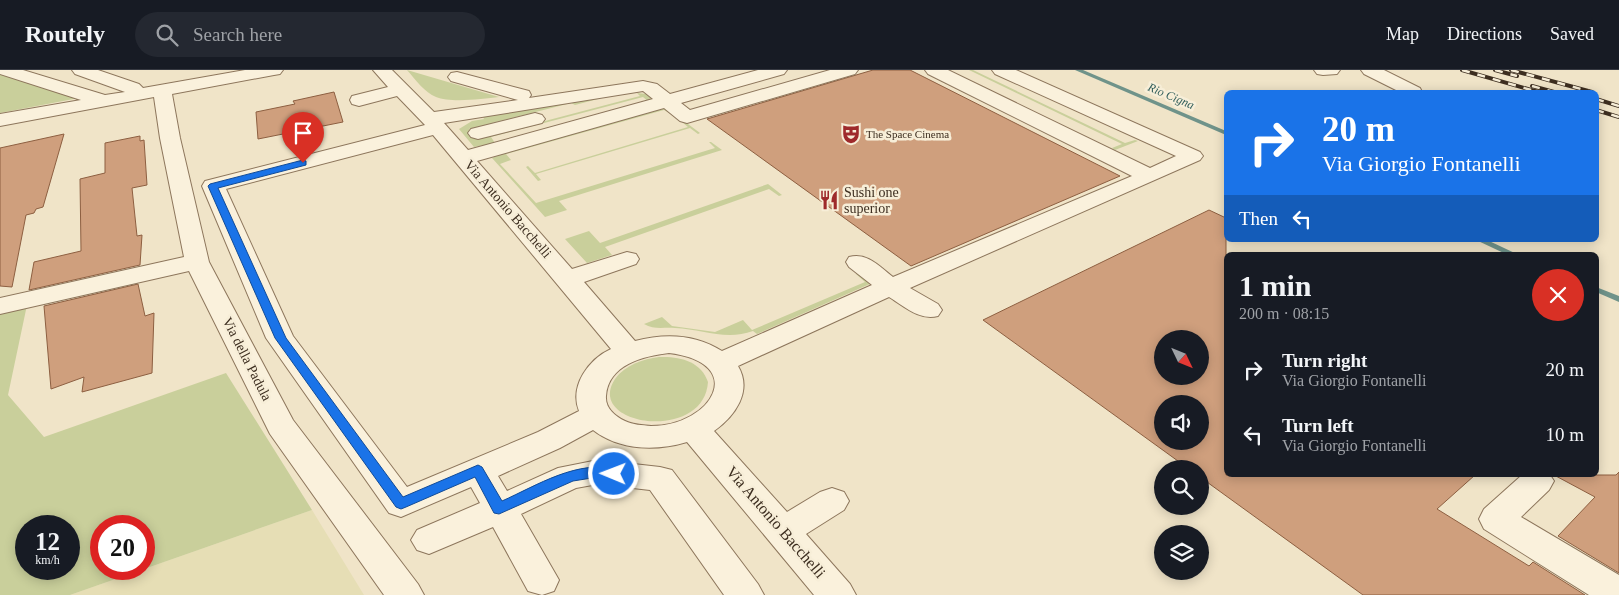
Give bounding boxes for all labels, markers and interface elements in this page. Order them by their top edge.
search box [135,12,485,57]
text: Routely [25,21,105,47]
icon: search [153,21,181,49]
text: Search here [193,24,282,45]
text: Map [1386,24,1419,44]
text: Directions [1447,24,1522,44]
text: Saved [1550,24,1594,44]
water label: Rio Cigna [1145,80,1196,112]
icon: right [1239,110,1304,175]
text: 20 m [1322,110,1395,149]
pin [282,112,324,163]
icon: arrive [289,119,317,147]
theatre icon: The Space Cinema [840,123,862,145]
place label: The Space Cinema [866,128,949,140]
text: Via Giorgio Fontanelli [1322,151,1521,176]
street label: Via Antonio Bacchelli [462,157,555,261]
place label: Sushi one superior [844,185,899,216]
restaurant icon: Sushi one superior [818,189,840,211]
icon: left [1288,205,1316,233]
text: Then [1239,208,1278,229]
text: 1 min [1239,269,1312,302]
button: close [1532,269,1584,321]
text: 200 m · 08:15 [1239,305,1329,322]
street label: Via della Padula [220,315,275,404]
north arrow [1154,330,1209,385]
map controls [1154,330,1209,580]
text: Turn right [1282,350,1367,371]
icon: right [1239,356,1267,384]
text: 20 m [1545,359,1584,380]
text: Via Giorgio Fontanelli [1282,372,1427,389]
button: sound [1154,395,1209,450]
text: Turn left [1282,415,1354,436]
icon: left [1239,421,1267,449]
text: 10 m [1545,424,1584,445]
text: Via Giorgio Fontanelli [1282,437,1427,454]
position arrow [587,447,639,499]
button: search [1154,460,1209,515]
street label: Via Antonio Bacchelli [723,463,829,582]
speed limit sign: 20 [90,515,155,580]
button: layers [1154,525,1209,580]
text: 12 [35,528,60,555]
text: km/h [35,553,60,567]

